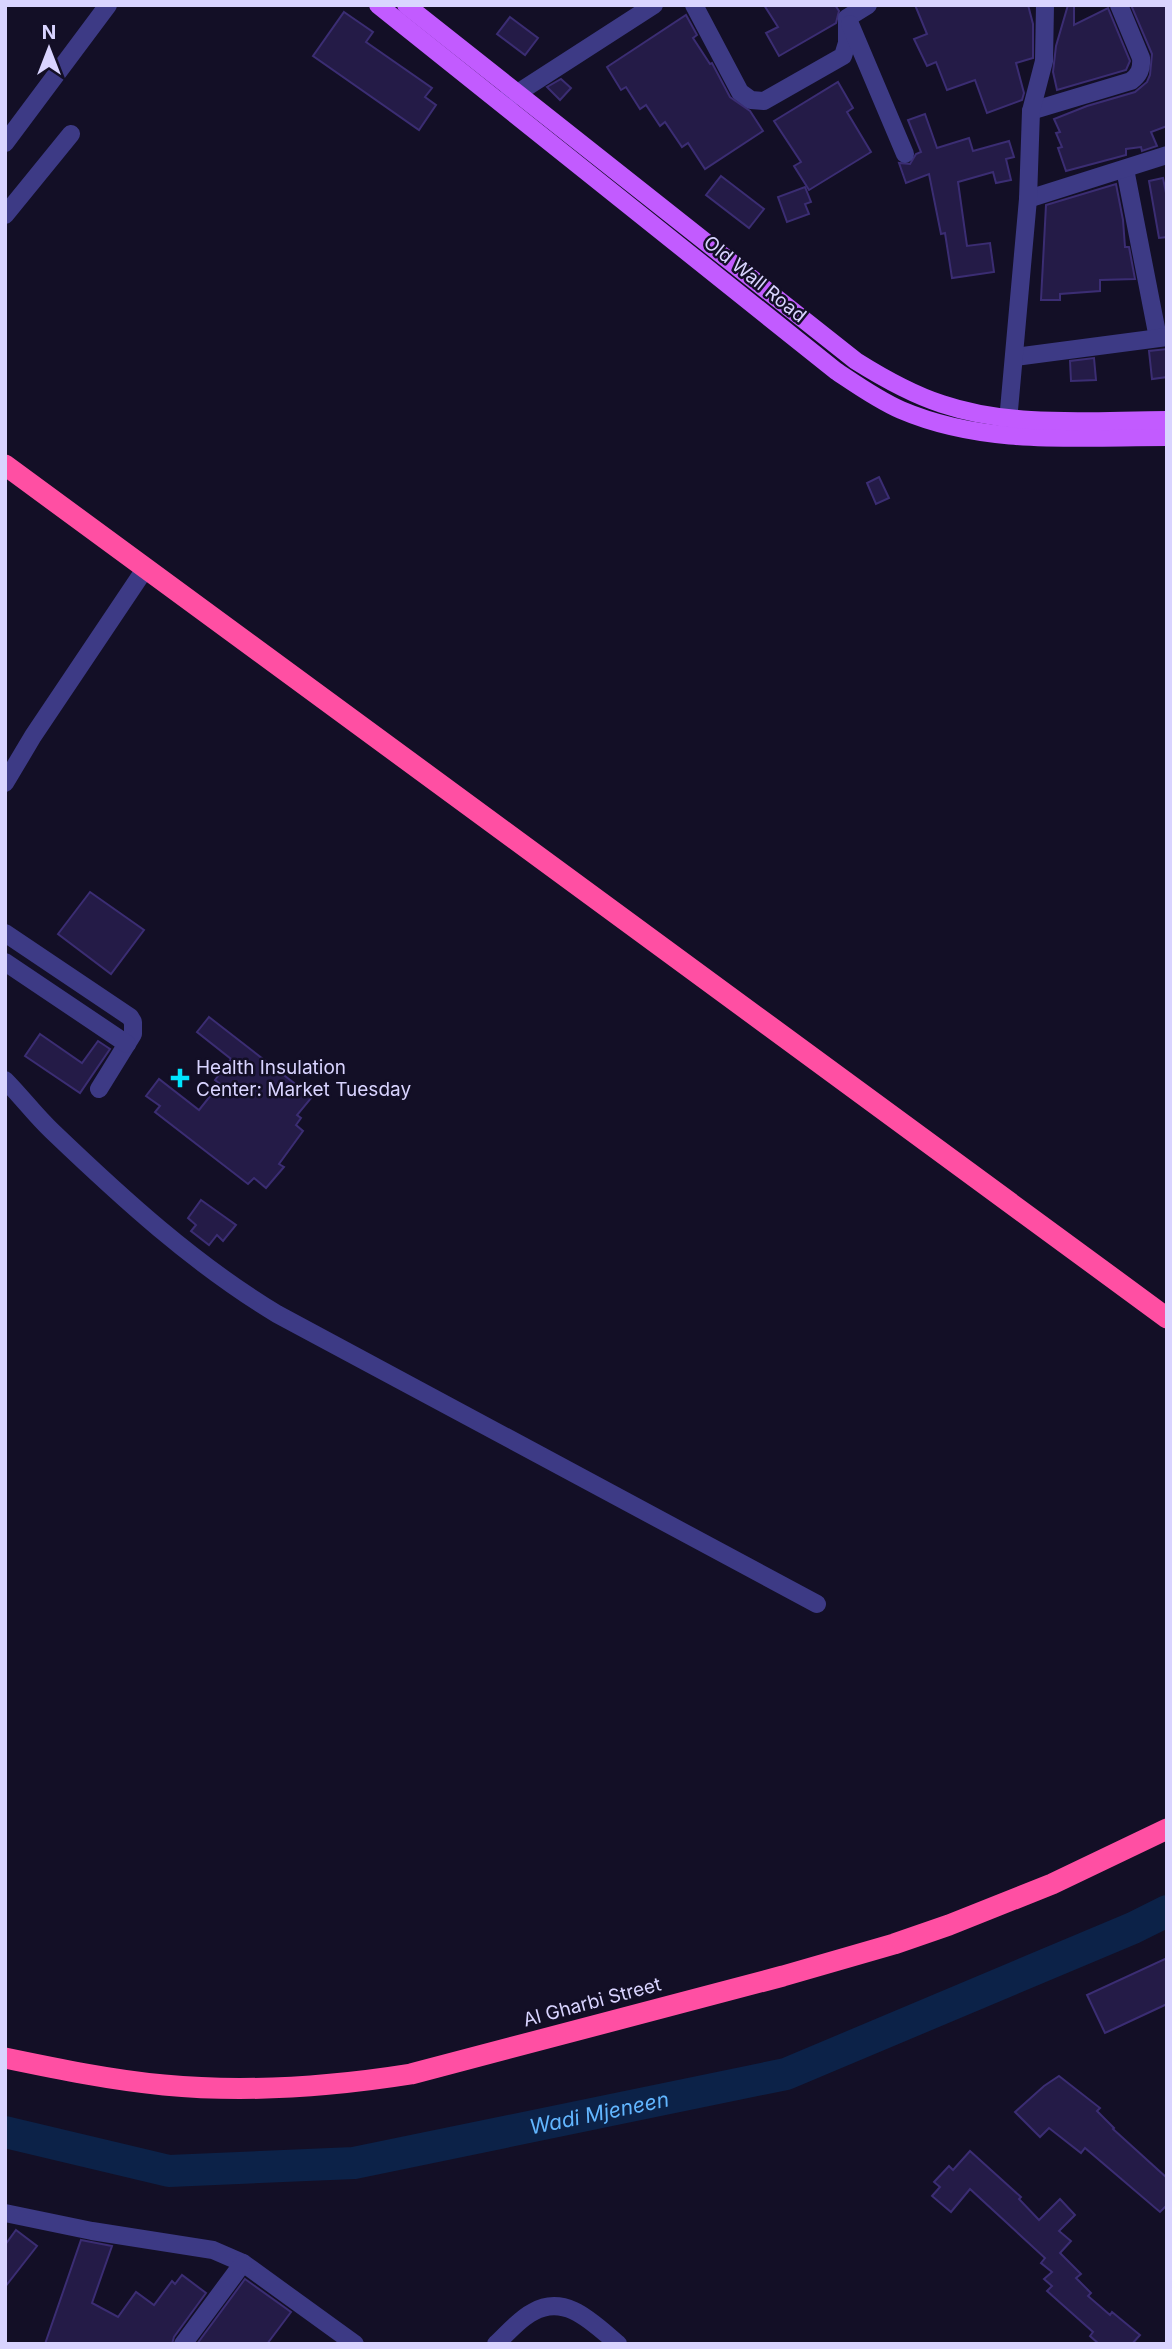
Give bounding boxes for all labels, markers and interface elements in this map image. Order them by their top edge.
north arrow [14,14,84,84]
text: N [42,21,56,44]
street label: Old Wall Road [699,231,811,327]
place label: Health Insulation Center: Market Tuesday [196,1056,411,1101]
marker: Health Insulation Center: Market Tuesday [170,1068,190,1088]
street label: Al Gharbi Street [521,1973,663,2031]
water label: Wadi Mjeneen [527,2086,671,2139]

